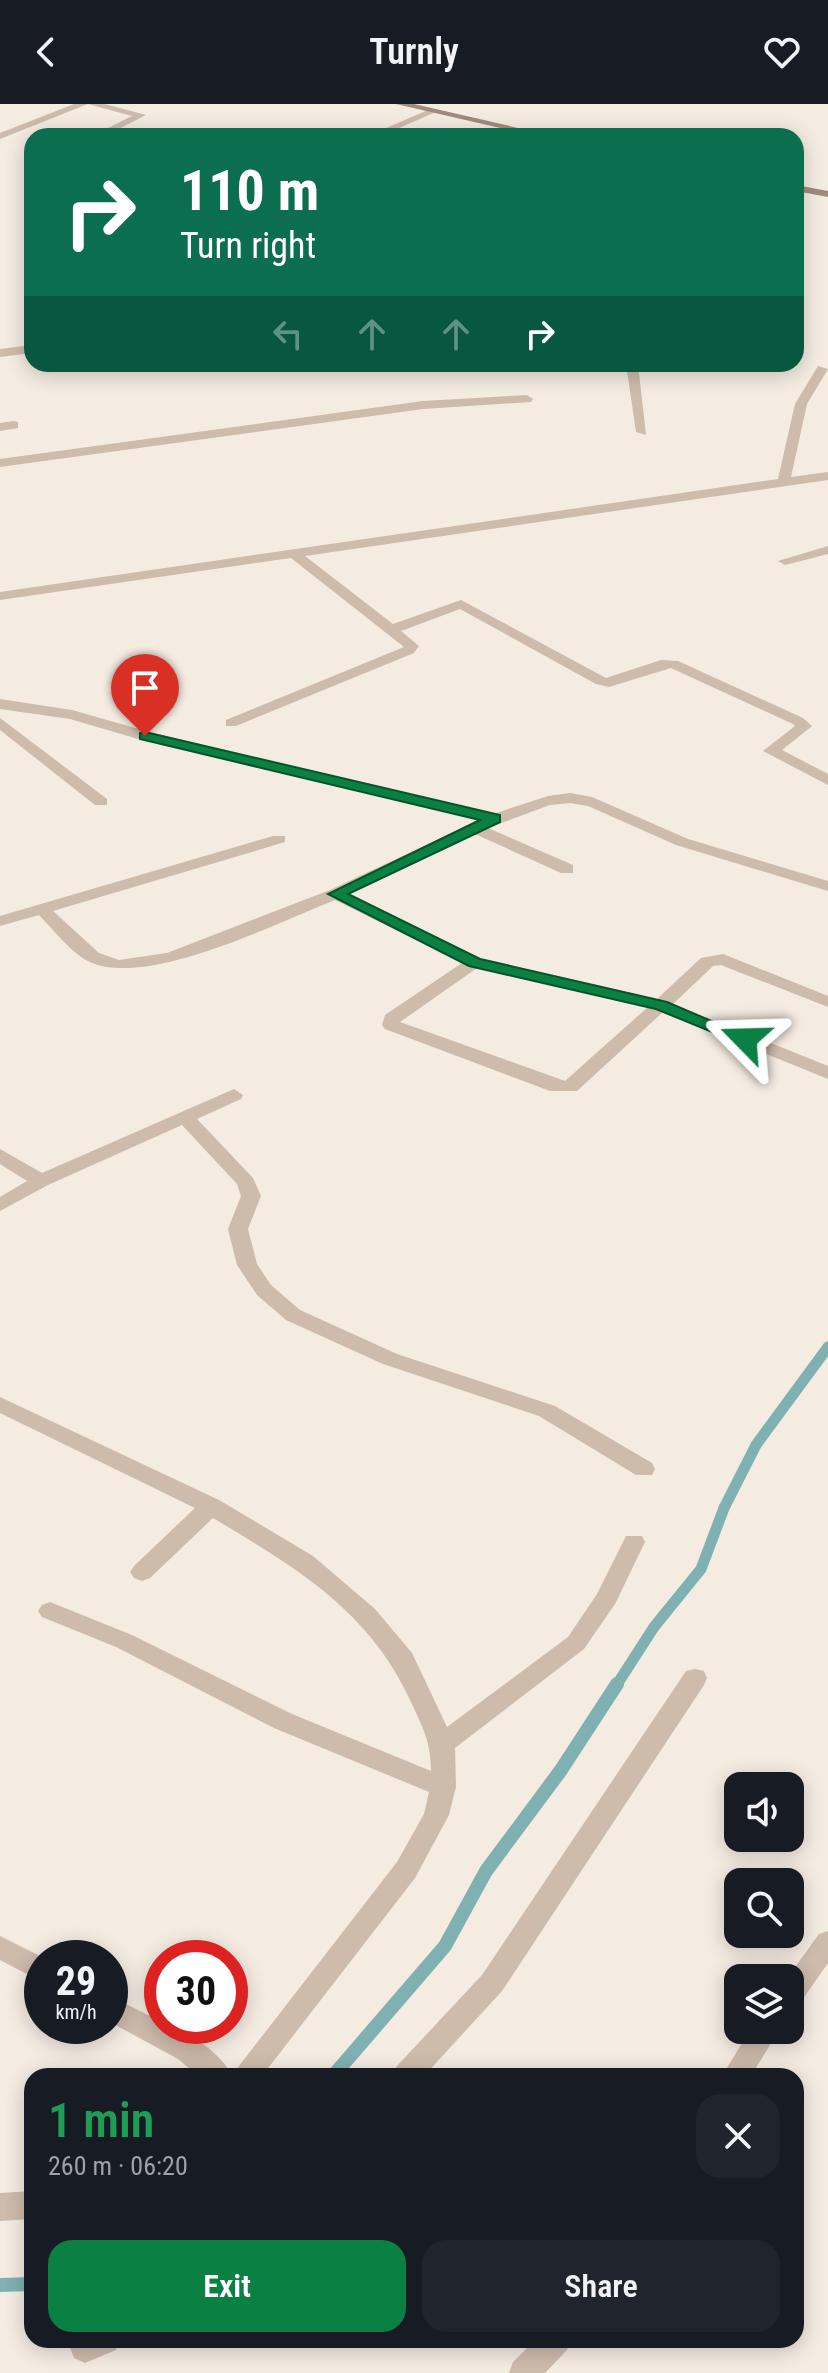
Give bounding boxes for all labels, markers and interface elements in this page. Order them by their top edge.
icon: back [24,30,68,74]
icon: heart [760,30,804,74]
text: Turnly [369,31,459,73]
text: 110 m [180,158,319,224]
icon: right [48,160,152,264]
text: Turn right [180,225,316,267]
icon: left [266,312,310,356]
icon: ahead [350,312,394,356]
icon: ahead [434,312,478,356]
icon: right [518,312,562,356]
pin [111,654,179,736]
icon: arrive [123,666,167,710]
position arrow [703,997,787,1081]
map controls [724,1772,804,2044]
button: sound [724,1772,804,1852]
button: search [724,1868,804,1948]
speed limit sign: 30 [144,1940,248,2044]
text: 29 [56,1958,96,2005]
button: layers [724,1964,804,2044]
text: km/h [55,2000,97,2024]
text: 1 min [48,2092,154,2149]
button: close [696,2094,780,2178]
text: 260 m · 06:20 [48,2151,188,2181]
button: Exit [48,2240,406,2332]
button: Share [422,2240,780,2332]

